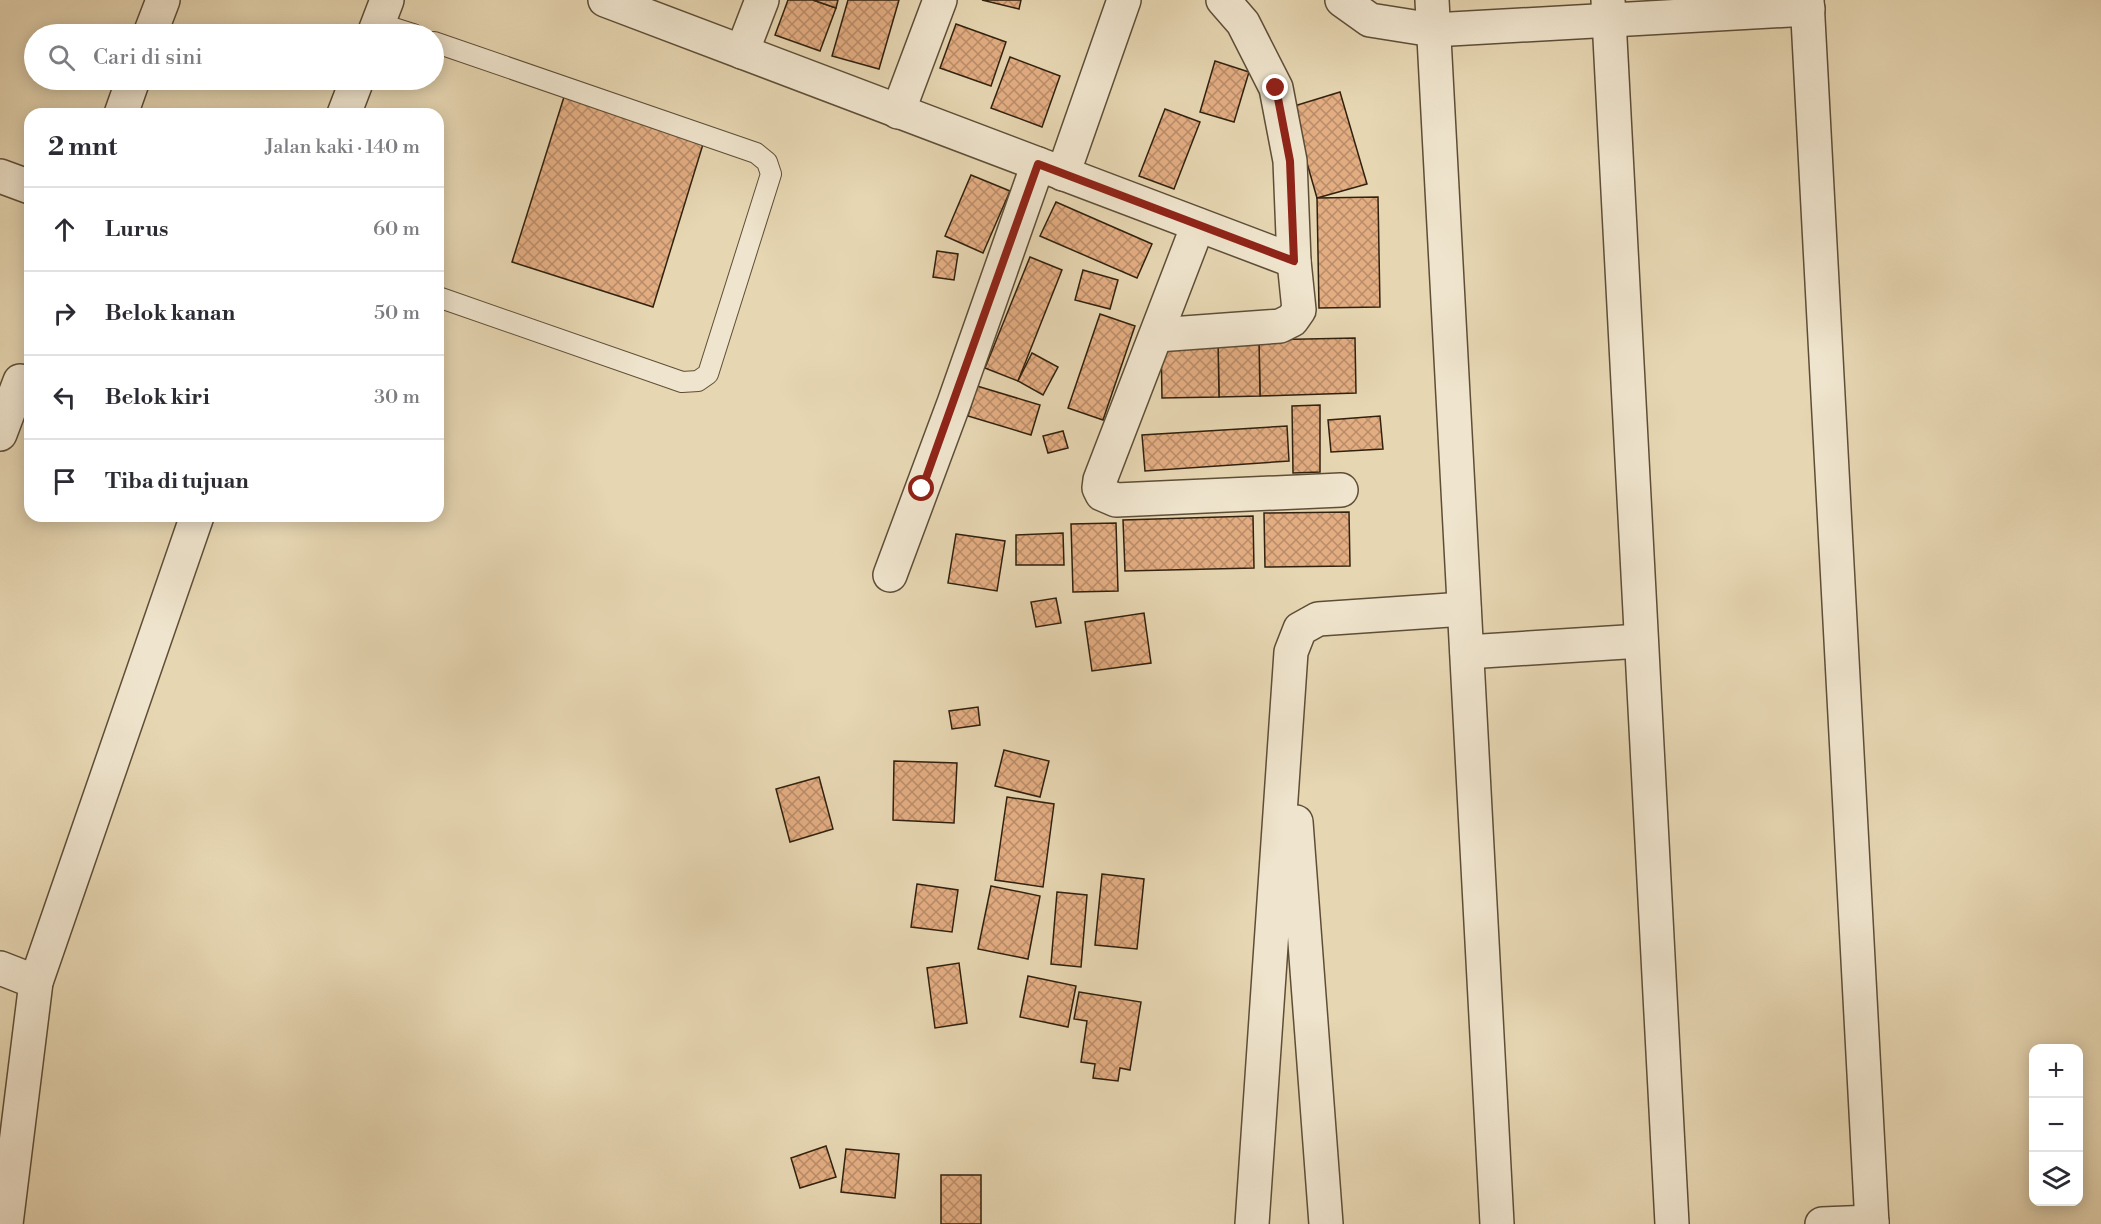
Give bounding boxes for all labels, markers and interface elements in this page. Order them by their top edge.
search box [24,24,444,90]
icon: search [45,41,78,74]
text: Cari di sini [93,44,203,71]
route end [1262,74,1288,100]
text: 2 mnt [48,131,117,163]
text: Jalan kaki · 140 m [265,135,420,160]
icon: ahead [48,213,81,246]
text: Lurus [105,216,168,243]
text: 60 m [373,217,420,242]
icon: right [48,297,81,330]
text: Belok kanan [105,300,235,327]
text: 50 m [374,301,420,326]
icon: left [48,381,81,414]
text: Belok kiri [105,384,210,411]
text: 30 m [374,385,420,410]
icon: arrive [48,465,81,498]
text: Tiba di tujuan [105,468,249,495]
route start [908,475,934,501]
map controls [2029,1044,2083,1206]
button: + [2029,1044,2083,1098]
button: − [2029,1098,2083,1152]
button: layers [2029,1152,2083,1206]

